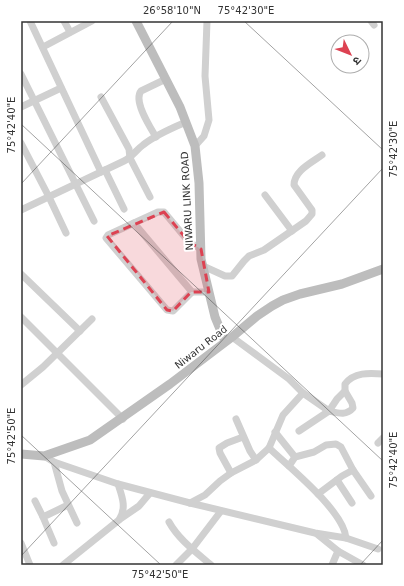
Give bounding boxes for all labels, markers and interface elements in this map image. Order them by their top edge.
text: 26°58'10"N [143,5,201,16]
text: 75°42'30"E [218,5,274,16]
north arrow [330,34,370,74]
text: उ [350,54,364,68]
text: 75°42'40"E [6,97,17,153]
text: 75°42'30"E [388,121,399,177]
street label: NIWARU LINK ROAD [179,151,195,251]
street label: Niwaru Road [173,323,229,371]
text: 75°42'50"E [6,408,17,464]
text: 75°42'40"E [388,432,399,488]
text: 75°42'50"E [132,569,188,580]

